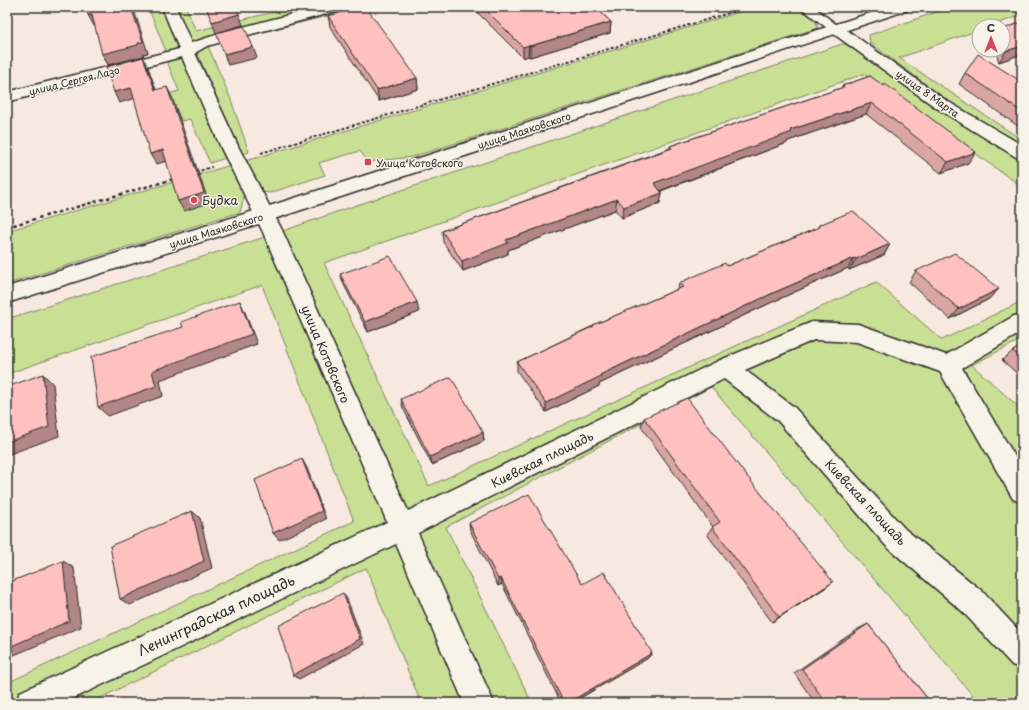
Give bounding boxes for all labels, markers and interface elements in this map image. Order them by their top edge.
north arrow [971,18,1011,58]
text: С [987,19,995,36]
street label: улица Сергея Лазо [27,61,121,99]
street label: улица 8 Марта [893,66,963,121]
street label: улица Маяковского [475,108,573,152]
place label: Улица Котовского [376,155,464,170]
marker: Улица Котовского [363,157,373,167]
place label: Будка [202,191,239,209]
marker: Будка [189,195,199,205]
street label: улица Маяковского [167,208,265,251]
street label: улица Котовского [297,302,355,406]
street label: Киевская площадь [488,426,596,492]
street label: Киевская площадь [821,455,911,549]
street label: Ленинградская площадь [134,569,298,661]

